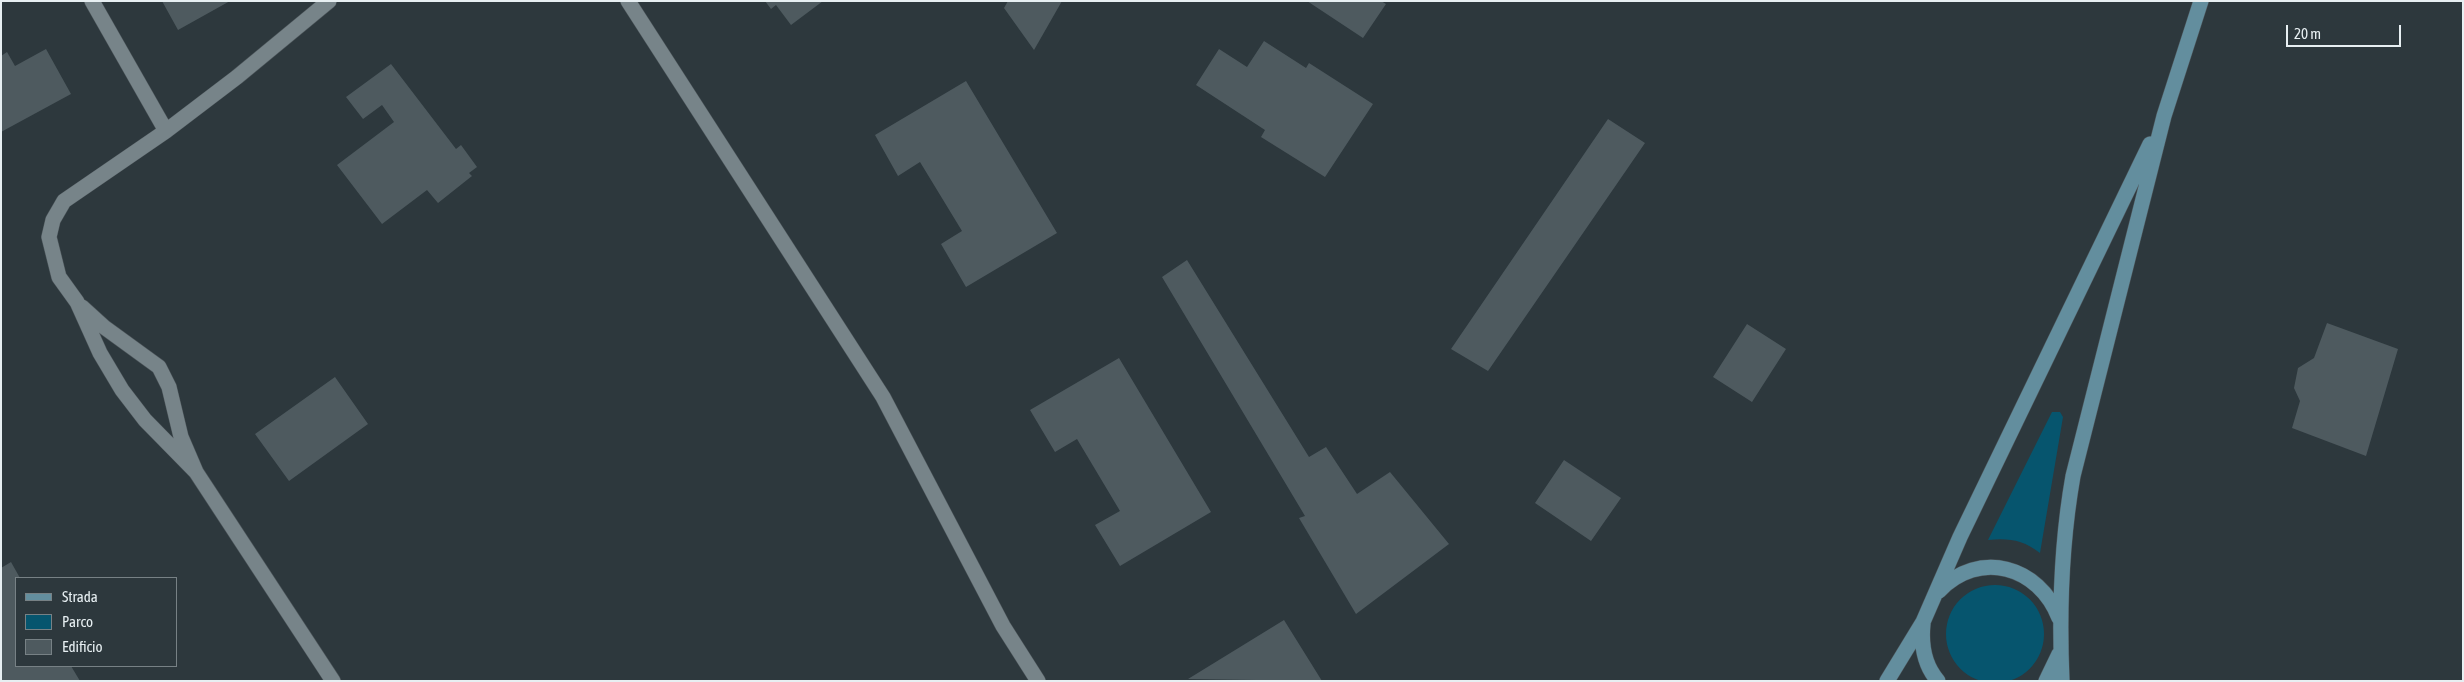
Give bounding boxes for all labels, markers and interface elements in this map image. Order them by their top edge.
scale bar [2289,15,2404,47]
text: 20 m [2294,25,2321,42]
legend [15,577,178,667]
text: Strada [62,588,98,605]
text: Parco [62,613,93,630]
text: Edificio [62,638,103,655]

